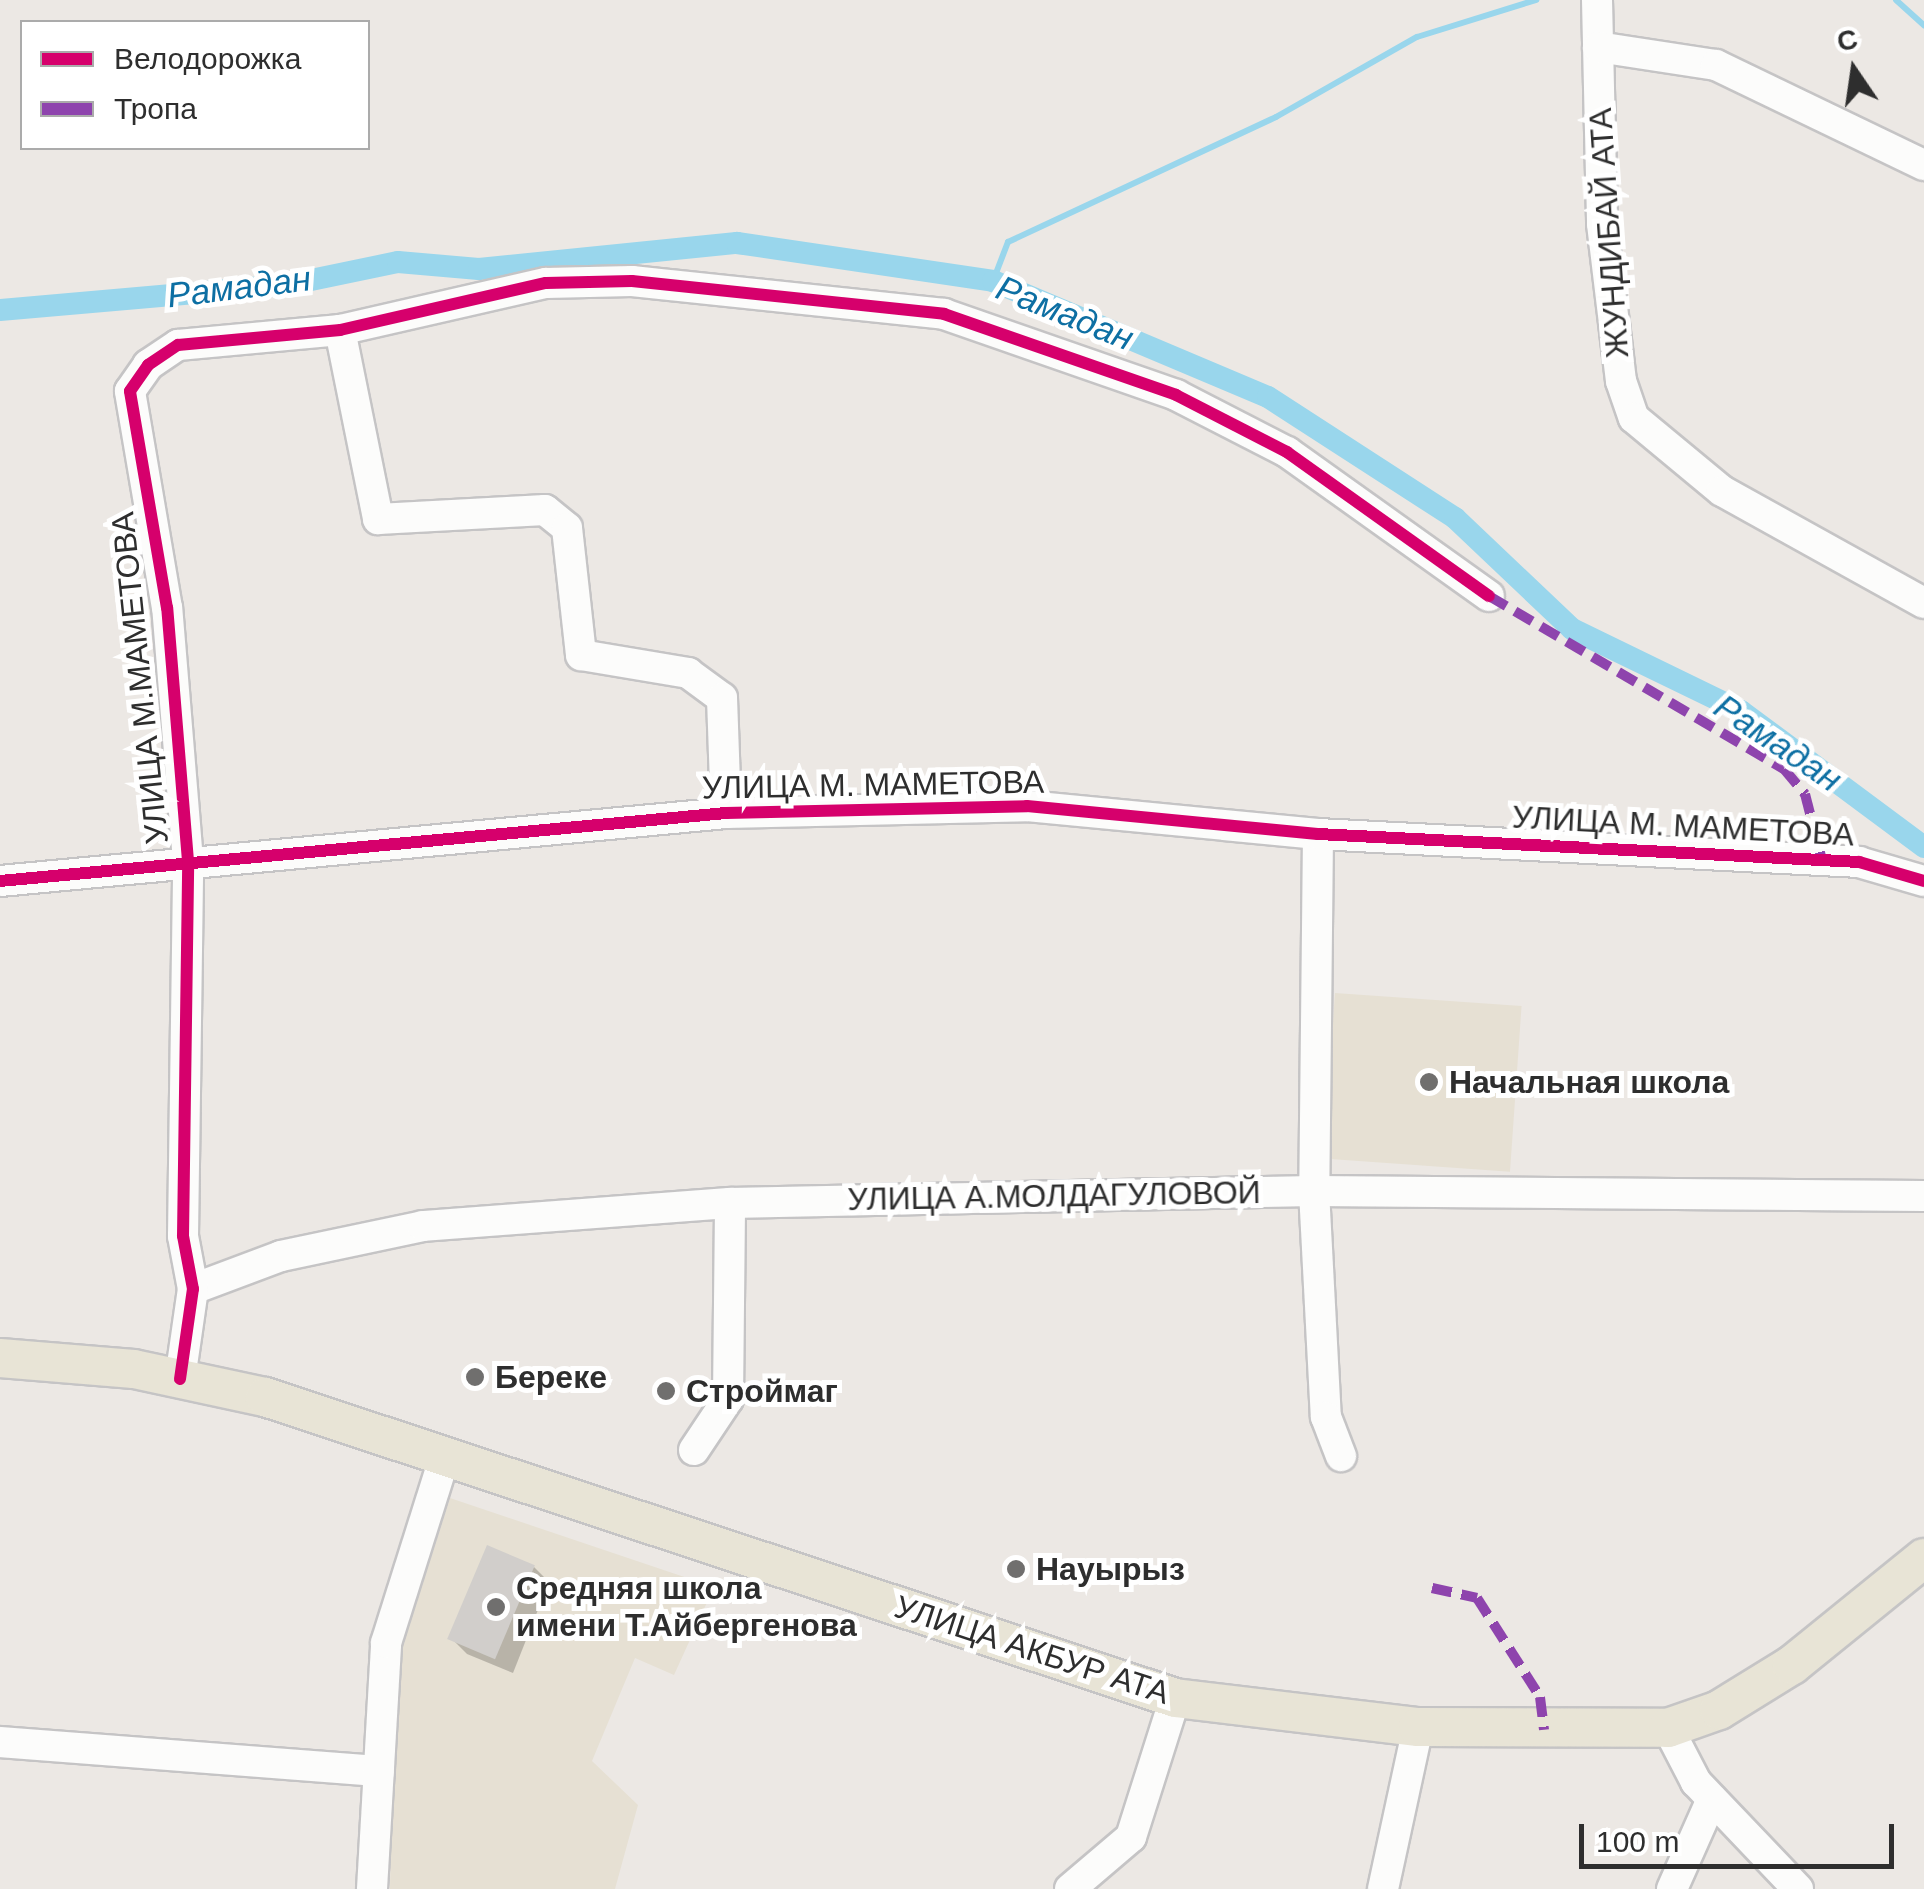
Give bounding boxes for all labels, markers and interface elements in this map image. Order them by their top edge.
legend [20,20,370,150]
north arrow [1804,20,1904,120]
text: С [1834,23,1860,58]
text: Велодорожка [114,42,301,75]
text: Тропа [114,92,197,125]
street label: ЖУНДИБАЙ АТА [1581,107,1637,359]
water label: Рамадан [165,257,313,317]
water label: Рамадан [990,266,1140,360]
street label: УЛИЦА М.МАМЕТОВА [103,510,177,846]
water label: Рамадан [1706,685,1850,801]
street label: УЛИЦА М. МАМЕТОВА [702,763,1044,807]
street label: УЛИЦА М. МАМЕТОВА [1511,798,1855,854]
place label: Начальная школа [1449,1063,1729,1101]
marker: Начальная школа [1418,1071,1440,1093]
street label: УЛИЦА А.МОЛДАГУЛОВОЙ [847,1173,1261,1219]
place label: Береке [495,1358,607,1396]
marker: Береке [464,1366,486,1388]
place label: Строймаг [686,1372,838,1410]
marker: Строймаг [655,1380,677,1402]
place label: Науырыз [1036,1550,1185,1588]
marker: Науырыз [1005,1558,1027,1580]
place label: Средняя школа имени Т.Айбергенова [516,1570,857,1645]
street label: УЛИЦА АКБУР АТА [890,1587,1174,1713]
marker: Средняя школа имени Т.Айбергенова [485,1596,507,1618]
scale bar [1584,1804,1899,1866]
text: 100 m [1596,1825,1679,1858]

